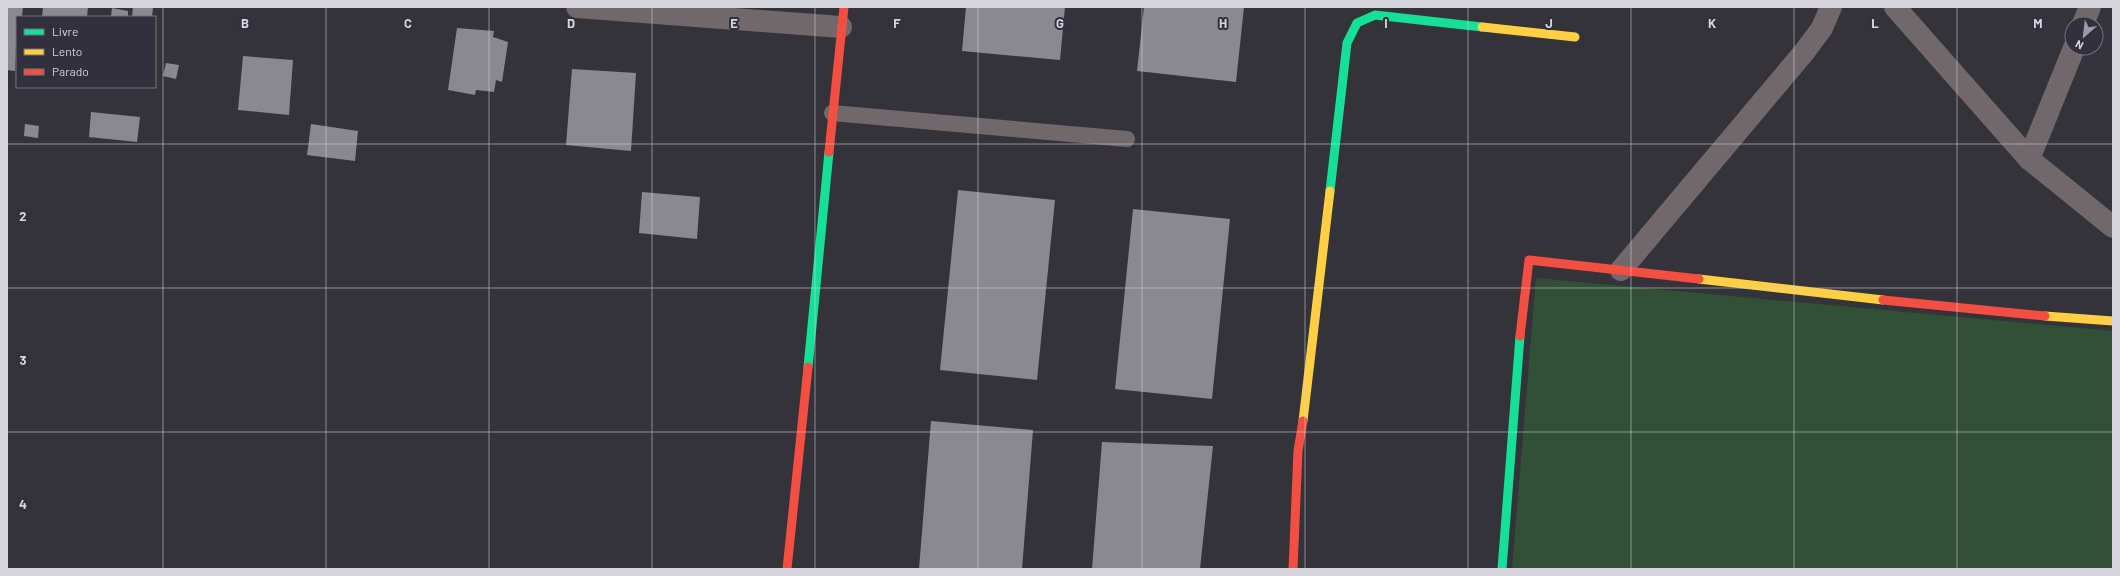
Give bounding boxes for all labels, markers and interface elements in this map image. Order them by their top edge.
text: B [241,15,249,31]
text: C [404,15,412,31]
text: D [567,15,575,31]
text: E [730,15,738,31]
text: F [893,15,901,31]
text: G [1056,15,1064,31]
text: H [1219,15,1227,31]
text: I [1384,15,1388,31]
text: J [1545,15,1553,31]
text: K [1708,15,1716,31]
text: L [1871,15,1879,31]
text: M [2033,15,2043,31]
legend [16,16,156,88]
north arrow [2064,16,2104,56]
text: Livre [52,24,78,38]
text: N [2073,38,2085,53]
text: Lento [52,44,82,58]
text: Parado [52,64,89,78]
text: 2 [19,208,27,224]
text: 3 [19,352,27,368]
text: 4 [19,496,27,512]

